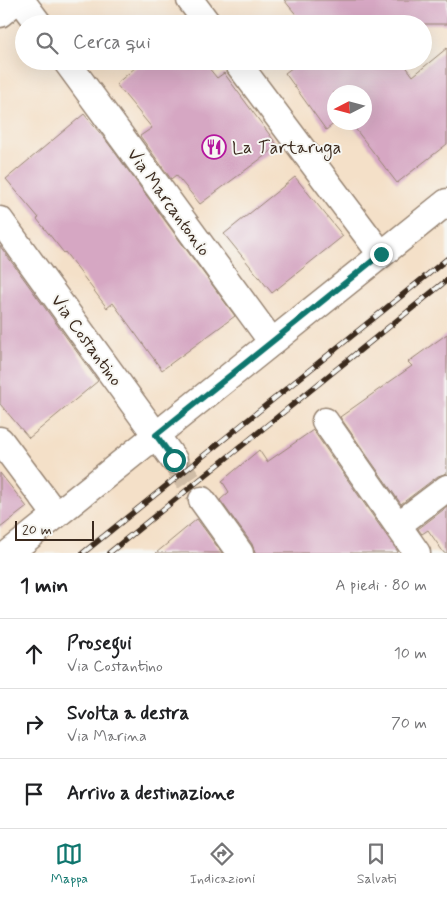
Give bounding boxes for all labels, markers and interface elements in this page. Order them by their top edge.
search box [15,15,432,70]
icon: search [33,29,61,57]
text: Cerca qui [73,30,151,55]
north arrow [327,85,372,130]
restaurant icon: La Tartaruga [201,134,227,160]
place label: La Tartaruga [232,136,341,161]
street label: Via Marcantonio [121,144,216,261]
route end [370,243,393,266]
street label: Via Costantino [45,290,128,391]
route start [163,449,186,472]
scale bar [15,518,94,541]
text: 20 m [22,521,52,539]
text: 1 min [20,572,68,600]
text: A piedi · 80 m [335,575,427,596]
text: Prosegui [67,631,132,656]
icon: ahead [20,640,48,668]
text: 10 m [394,643,427,664]
text: Via Costantino [67,656,163,677]
text: Svolta a destra [67,701,189,726]
icon: right [20,710,48,738]
text: 70 m [391,713,427,734]
text: Via Marina [67,726,147,747]
icon: arrive [20,780,48,808]
text: Arrivo a destinazione [67,781,235,806]
tab: Mappa [51,840,88,888]
tab: Indicazioni [190,840,255,888]
tab: Salvati [357,840,396,888]

